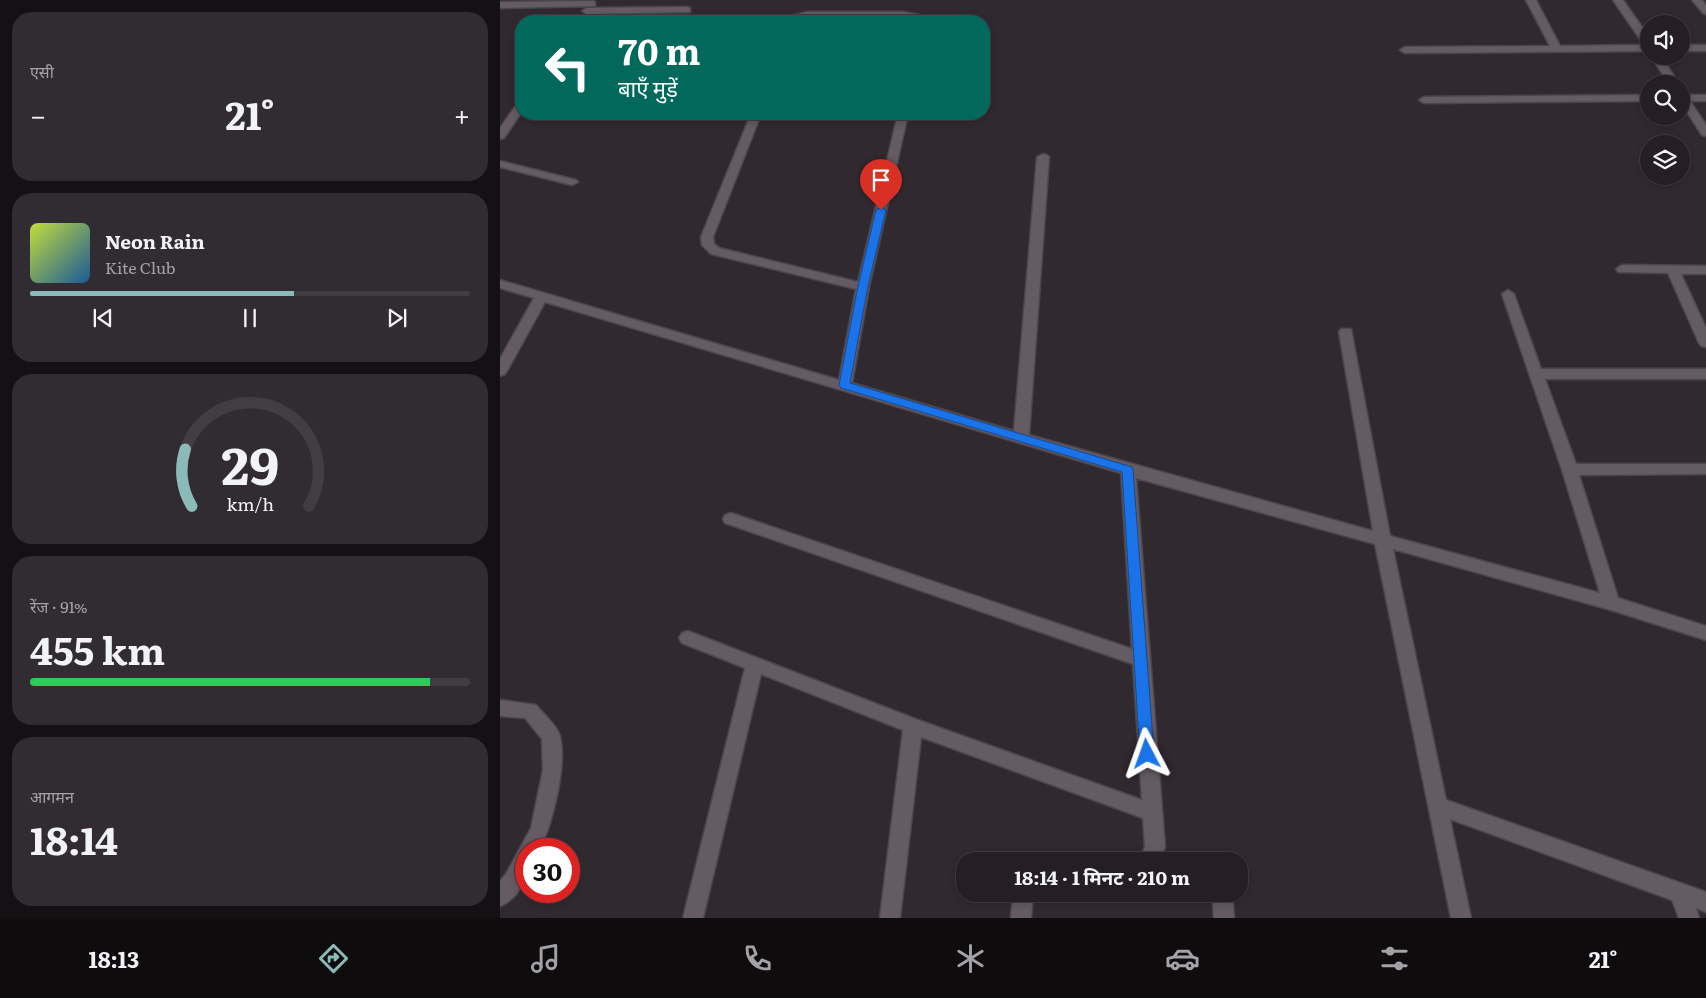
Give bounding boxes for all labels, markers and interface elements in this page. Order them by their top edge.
map controls [1640,15,1690,185]
button: sound [1640,15,1690,65]
text: 70 m [618,24,700,76]
icon: left [535,35,600,100]
text: एसी [30,59,54,83]
text: बाएँ मुड़ें [618,71,678,104]
button: search [1640,75,1690,125]
text: 21° [225,85,275,142]
text: − [30,93,46,135]
text: + [454,93,470,135]
button: layers [1640,135,1690,185]
pin [860,159,902,210]
icon: arrive [867,166,895,194]
text: Neon Rain [105,227,205,255]
text: Kite Club [105,255,176,279]
icon: previous [89,304,117,332]
icon: pause [236,304,264,332]
icon: next [383,304,411,332]
text: 29 [221,424,279,501]
text: km/h [226,490,274,517]
text: रेंज · 91% [30,594,88,618]
text: 455 km [30,620,165,677]
position arrow [1120,727,1172,779]
text: आगमन [30,784,74,808]
text: 18:14 [30,810,118,867]
speed limit sign: 30 [515,838,580,903]
text: 18:14 · 1 मिनट · 210 m [1014,863,1190,891]
icon: directions [316,941,351,976]
icon: music [528,941,563,976]
icon: phone [740,941,775,976]
icon: climate [953,941,988,976]
icon: car [1165,941,1200,976]
icon: filters [1377,941,1412,976]
text: 18:13 [89,942,139,975]
text: 21° [1589,942,1617,975]

